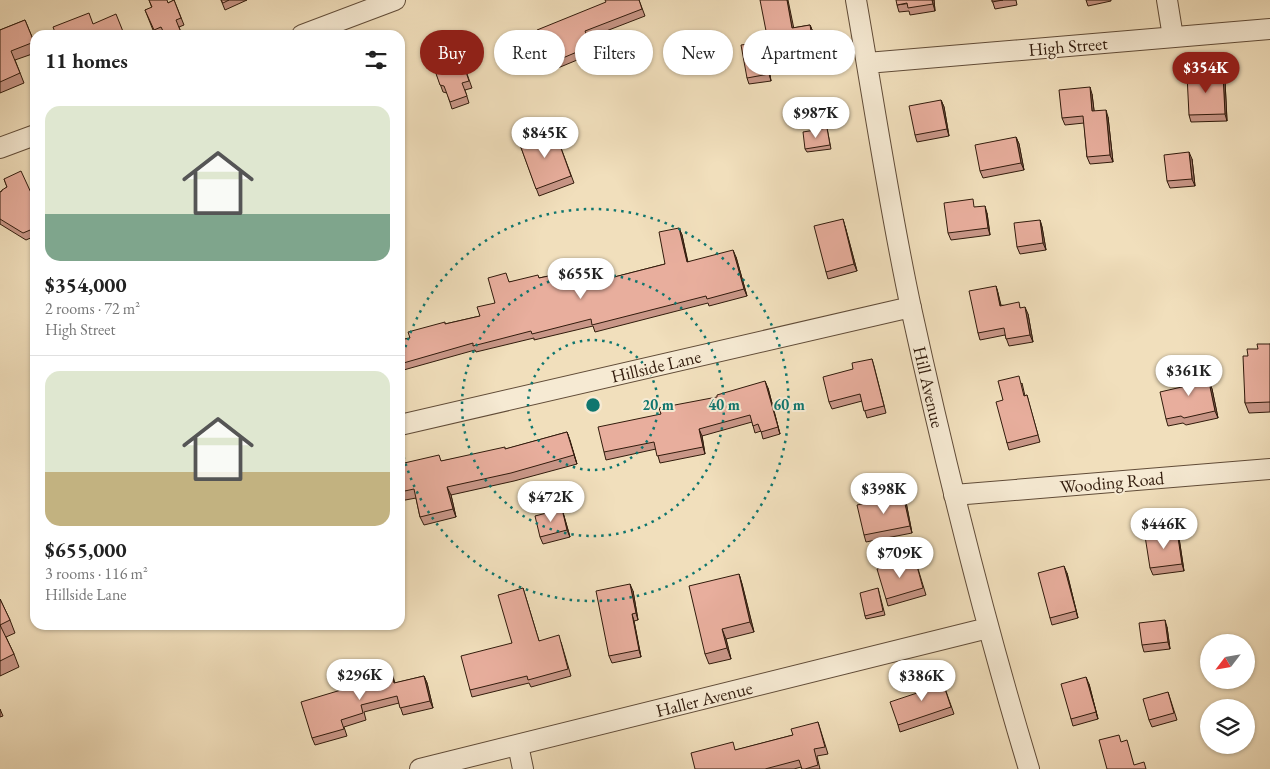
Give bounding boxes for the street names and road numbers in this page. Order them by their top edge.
street label: High Street [1028,31,1109,61]
street label: Hillside Lane [609,344,703,388]
street label: Hill Avenue [908,344,950,430]
street label: Wooding Road [1059,466,1166,498]
street label: Haller Avenue [653,676,755,722]

